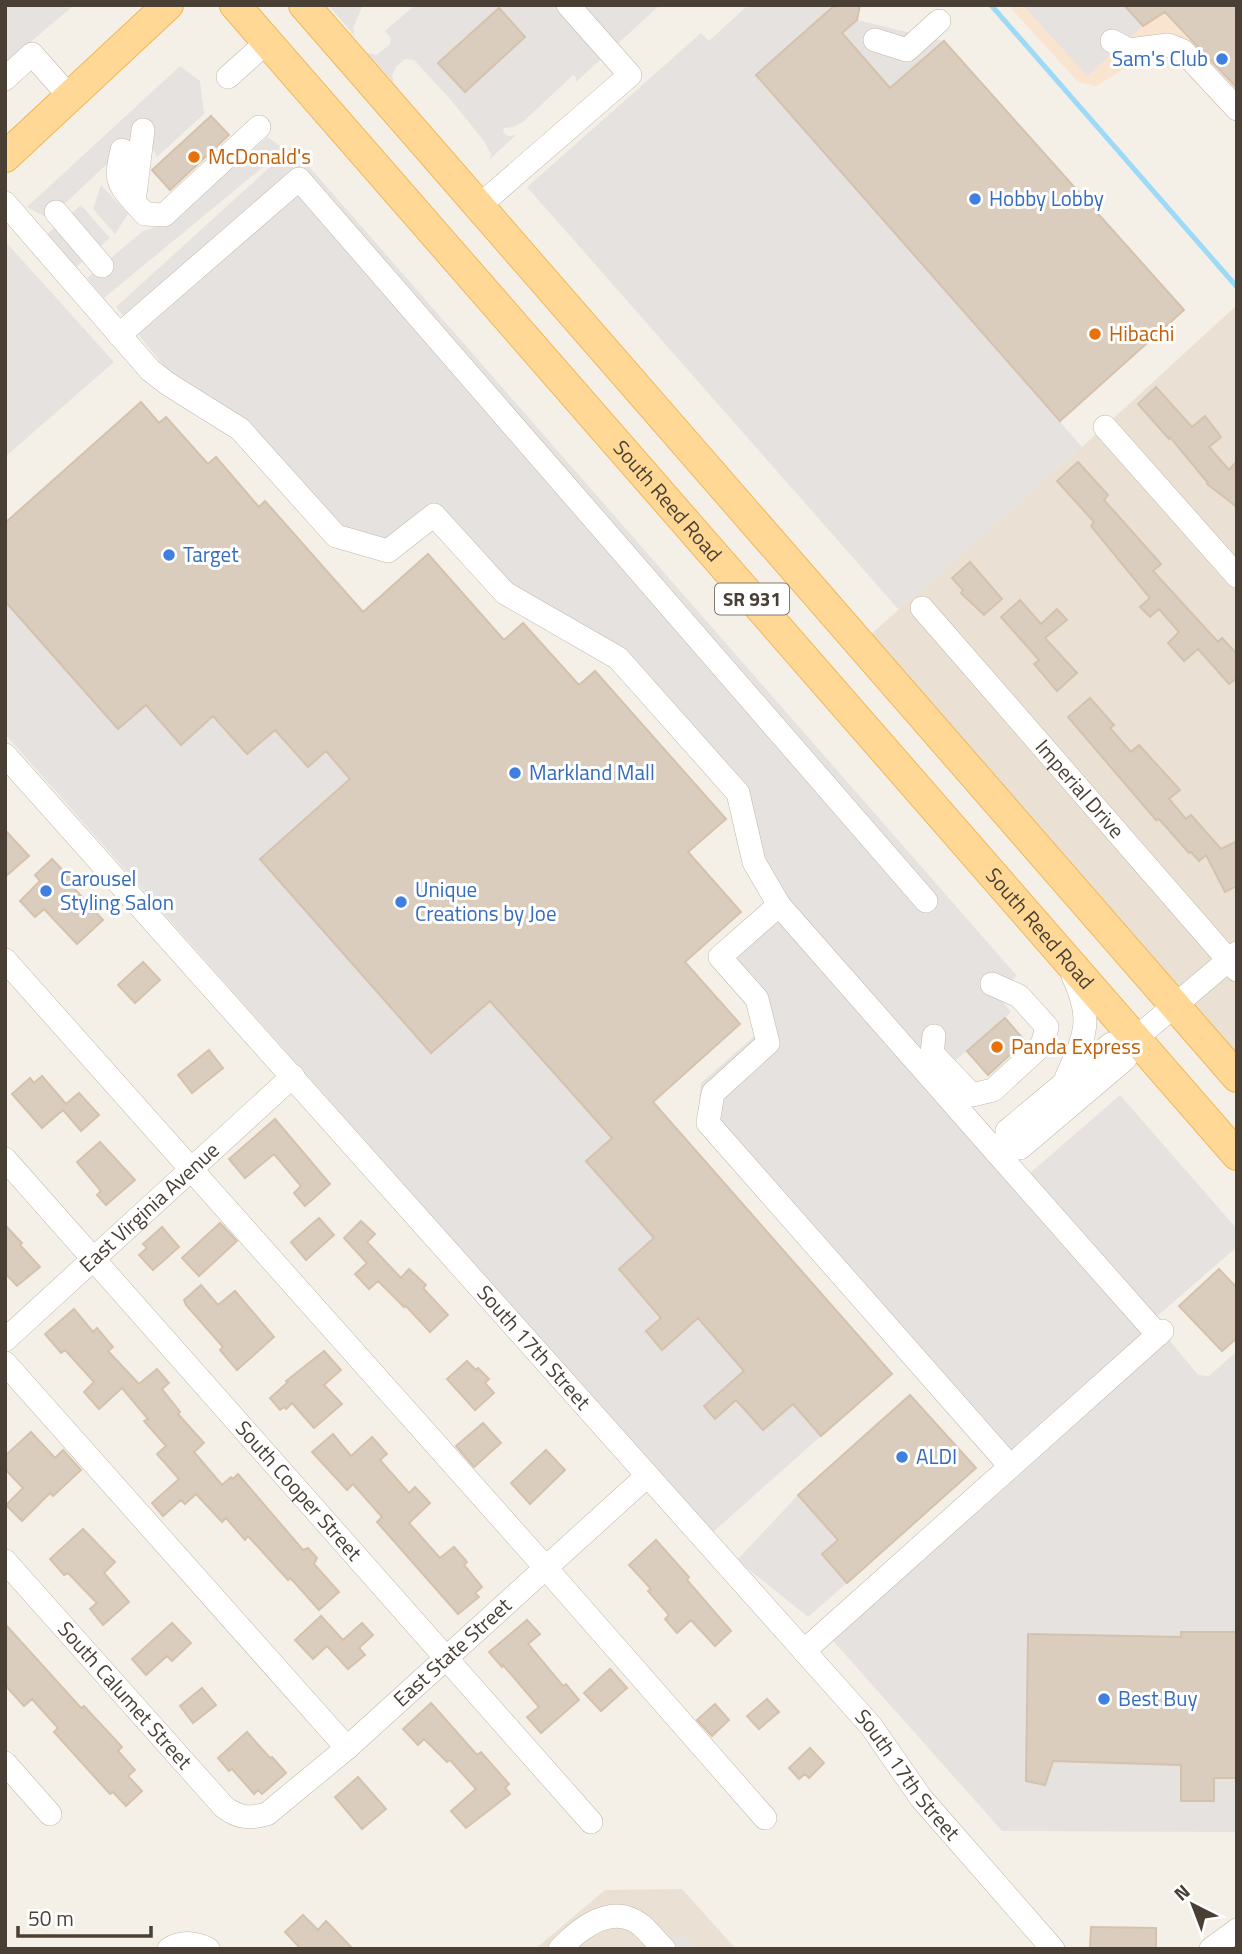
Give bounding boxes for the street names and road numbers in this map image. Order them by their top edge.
street label: South Reed Road [606,433,730,568]
road number: SR 931 [715,584,789,614]
street label: Imperial Drive [1028,732,1133,845]
street label: South Reed Road [978,860,1103,996]
street label: East Virginia Avenue [72,1134,226,1279]
street label: South 17th Street [470,1277,599,1417]
street label: South Cooper Street [228,1413,371,1568]
street label: East State Street [386,1589,518,1714]
street label: South Calumet Street [51,1613,201,1777]
street label: South 17th Street [848,1701,969,1848]

